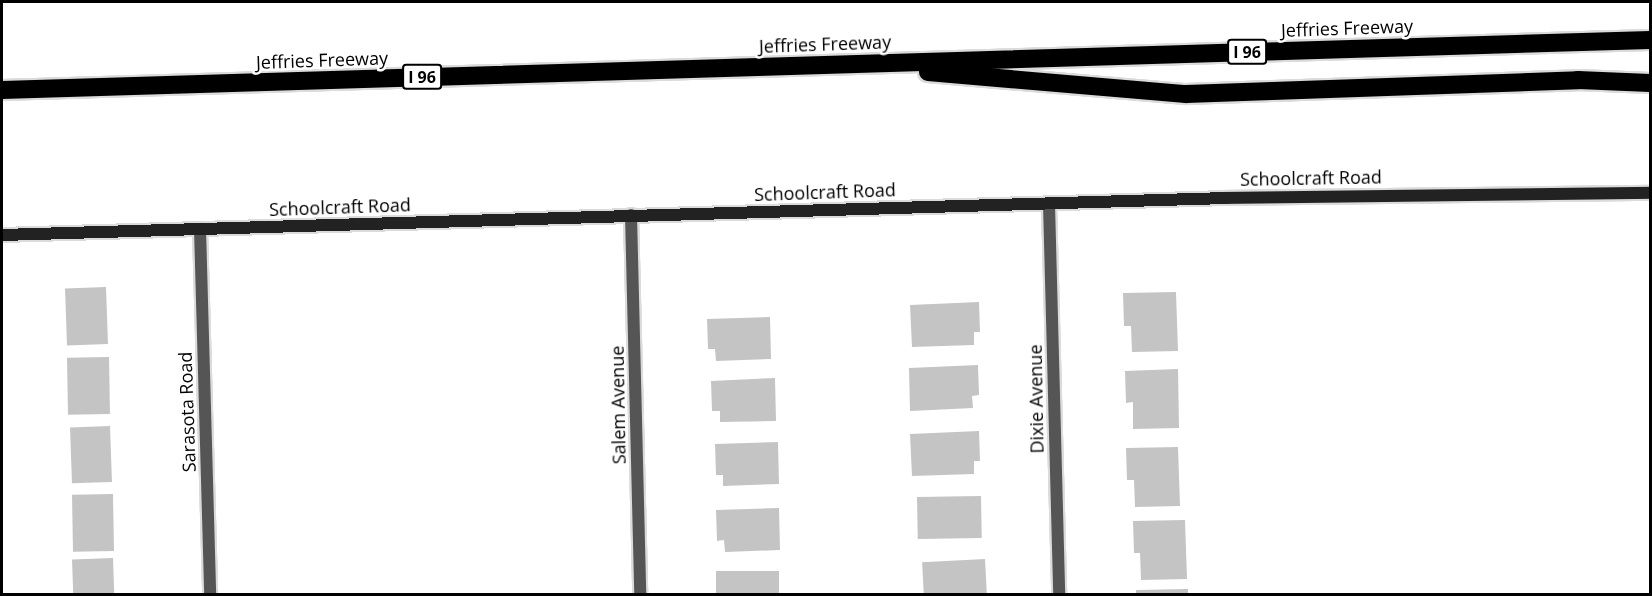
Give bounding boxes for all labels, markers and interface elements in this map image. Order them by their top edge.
street label: Jeffries Freeway [1281,15,1413,41]
street label: Jeffries Freeway [759,31,891,57]
road number: I 96 [1226,39,1268,65]
street label: Jeffries Freeway [256,47,388,73]
road number: I 96 [401,64,443,90]
street label: Schoolcraft Road [1240,166,1382,190]
street label: Schoolcraft Road [754,179,896,205]
street label: Schoolcraft Road [269,194,411,220]
street label: Dixie Avenue [1024,344,1048,454]
street label: Salem Avenue [606,346,630,464]
street label: Sarasota Road [174,351,200,473]

